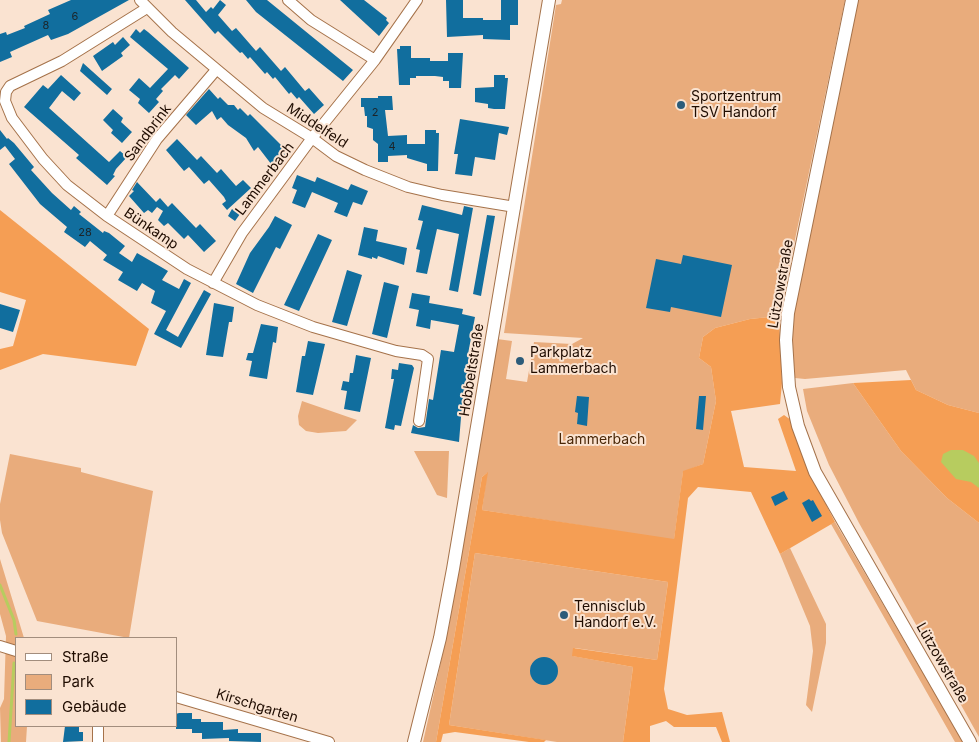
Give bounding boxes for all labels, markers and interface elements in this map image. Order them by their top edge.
house number: 6 [72,10,78,24]
house number: 8 [43,19,49,33]
place label: Sportzentrum TSV Handorf [691,89,781,121]
marker: Sportzentrum TSV Handorf [675,99,687,111]
street label: Middelfeld [283,100,351,152]
street label: Sandbrink [121,101,175,165]
house number: 2 [372,106,378,120]
street label: Lammerbach [232,139,298,219]
house number: 4 [388,140,396,154]
street label: Bünkamp [121,205,181,253]
house number: 28 [78,226,92,240]
street label: Lützowstraße [765,238,797,330]
street label: Hobbeltstraße [456,322,488,418]
place label: Parkplatz Lammerbach [530,345,617,378]
marker: Parkplatz Lammerbach [514,355,526,367]
park label: Lammerbach [559,432,645,448]
place label: Tennisclub Handorf e.V. [574,599,657,632]
marker: Tennisclub Handorf e.V. [558,609,570,621]
street label: Lützowstraße [912,620,972,706]
legend [15,637,178,727]
text: Straße [62,647,109,666]
text: Park [62,672,94,691]
street label: Kirschgarten [214,686,300,726]
text: Gebäude [62,697,127,716]

